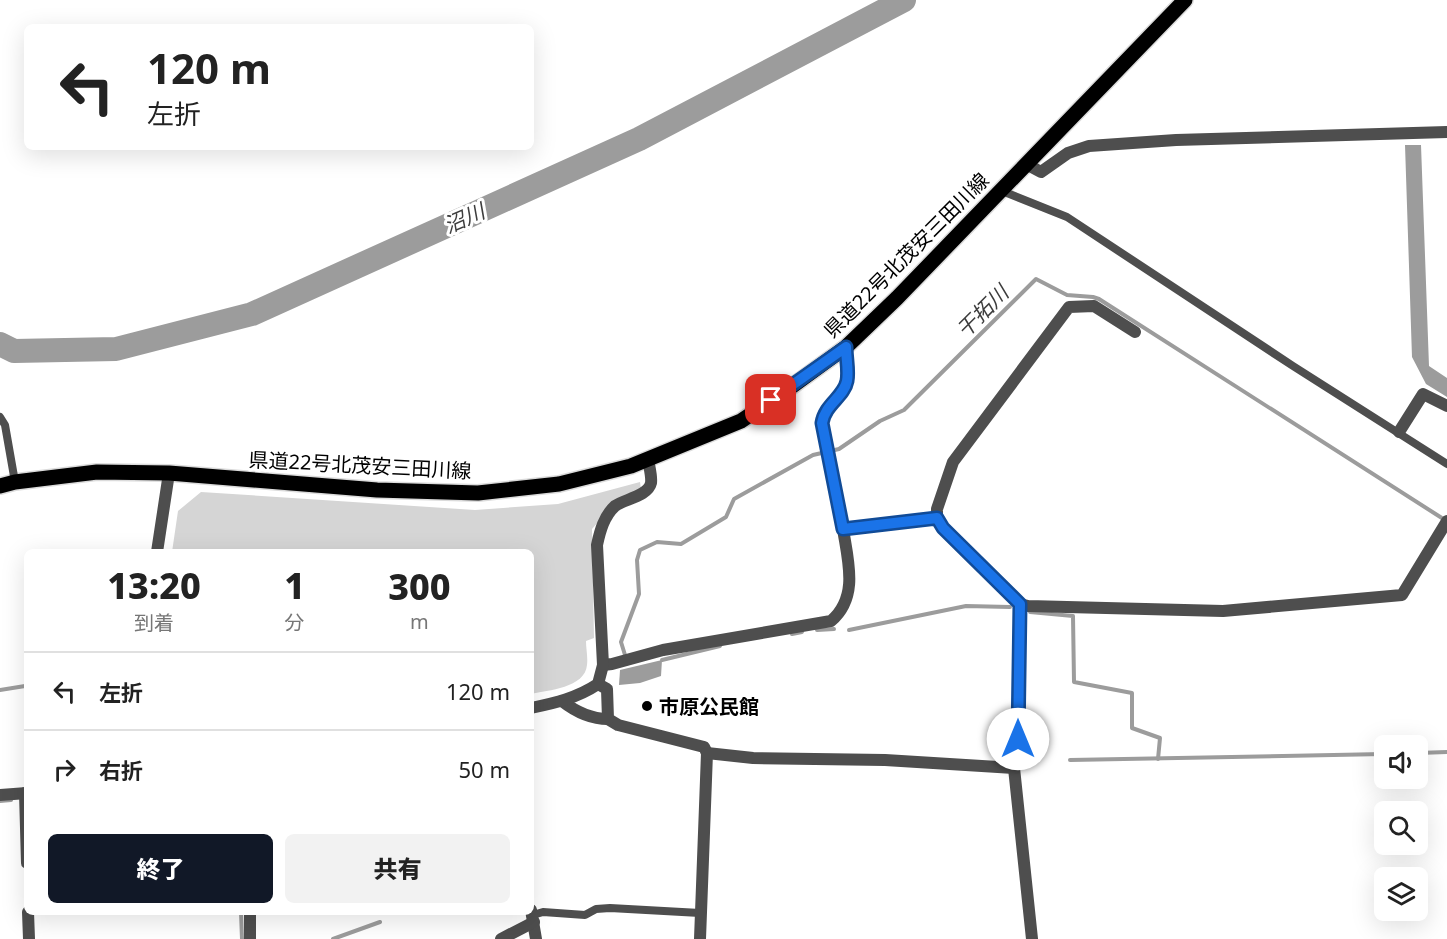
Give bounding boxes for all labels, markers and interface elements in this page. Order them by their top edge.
text: 120 m [147,39,271,96]
icon: left [48,48,126,126]
text: 左折 [147,95,201,132]
street label: 県道22号北茂安三田川線 [818,167,994,343]
water label: 沼川 [439,196,491,239]
water label: 干拓川 [950,277,1016,343]
pin [745,374,796,425]
icon: arrive [754,383,787,416]
street label: 県道22号北茂安三田川線 [248,446,472,484]
text: 13:20 [107,561,201,610]
text: 1 [284,561,305,610]
text: 300 [388,562,451,611]
text: m [410,608,429,635]
text: 到着 [134,609,174,636]
text: 分 [285,609,305,636]
icon: left [48,675,81,708]
text: 120 m [446,676,510,706]
text: 左折 [99,677,143,707]
place label: 市原公民館 [659,693,759,720]
marker: 市原公民館 [640,699,654,713]
position arrow [986,707,1050,771]
map controls [1374,735,1428,921]
button: sound [1374,735,1428,789]
icon: right [48,753,81,786]
text: 50 m [459,754,510,784]
text: 右折 [99,755,143,785]
button: search [1374,801,1428,855]
button: 終了 [48,834,273,903]
button: 共有 [285,834,510,903]
button: layers [1374,867,1428,921]

